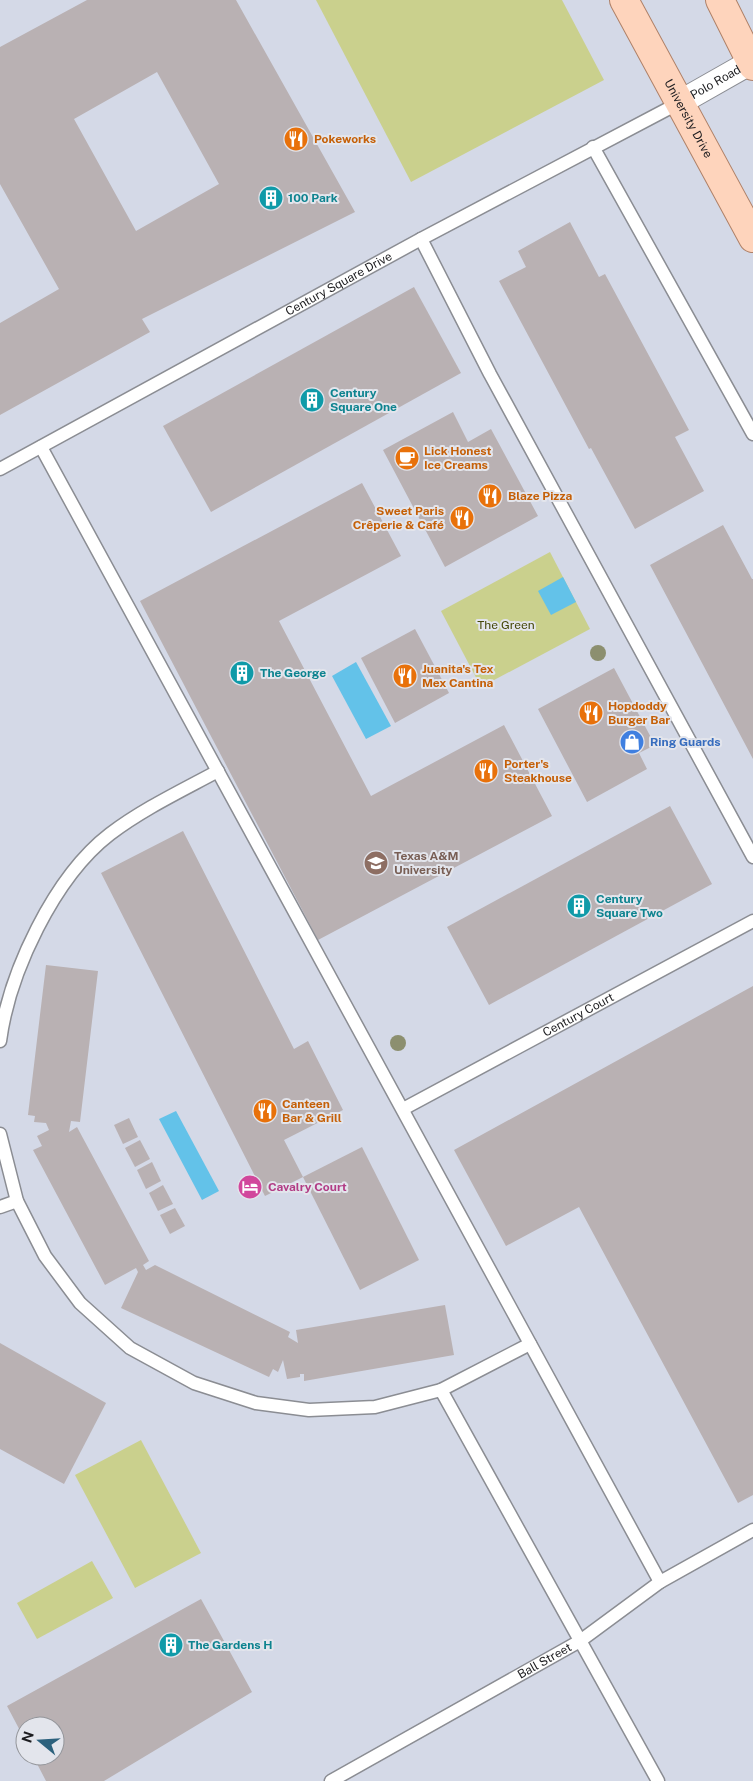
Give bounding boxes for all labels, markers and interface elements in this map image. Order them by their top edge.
street label: Polo Road [688,62,743,102]
street label: University Drive [661,77,715,161]
restaurant icon: Pokeworks [283,126,309,152]
place label: Pokeworks [314,132,376,146]
building icon: 100 Park [258,185,284,211]
place label: 100 Park [288,191,338,205]
street label: Century Square Drive [283,249,395,319]
place label: Century Square One [330,386,397,414]
building icon: Century Square One [299,387,325,413]
place label: Lick Honest Ice Creams [424,444,492,472]
cafe icon: Lick Honest Ice Creams [394,445,420,471]
restaurant icon: Blaze Pizza [477,483,503,509]
place label: Blaze Pizza [508,489,573,503]
place label: Sweet Paris Crêperie & Café [353,504,444,532]
restaurant icon: Sweet Paris Crêperie & Café [449,505,475,531]
park label: The Green [477,618,535,632]
building icon: The George [229,660,255,686]
place label: Juanita's Tex Mex Cantina [422,662,494,690]
restaurant icon: Juanita's Tex Mex Cantina [392,663,418,689]
place label: The George [260,666,326,680]
place label: Hopdoddy Burger Bar [608,699,670,727]
restaurant icon: Hopdoddy Burger Bar [578,700,604,726]
shop icon: Ring Guards [619,729,645,755]
place label: Ring Guards [650,735,721,749]
place label: Porter's Steakhouse [504,757,572,785]
restaurant icon: Porter's Steakhouse [473,758,499,784]
place label: Texas A&M University [394,849,459,877]
school or university icon: Texas A&M University [363,850,389,876]
place label: Century Square Two [596,892,663,920]
building icon: Century Square Two [566,893,592,919]
street label: Century Court [540,990,617,1040]
place label: Canteen Bar & Grill [282,1097,342,1125]
restaurant icon: Canteen Bar & Grill [252,1098,278,1124]
hotel icon: Cavalry Court [237,1174,263,1200]
place label: Cavalry Court [268,1180,347,1194]
building icon: The Gardens H [158,1632,184,1658]
place label: The Gardens H [188,1638,272,1652]
street label: Ball Street [515,1640,574,1682]
north arrow [15,1716,65,1766]
text: N [18,1729,37,1745]

